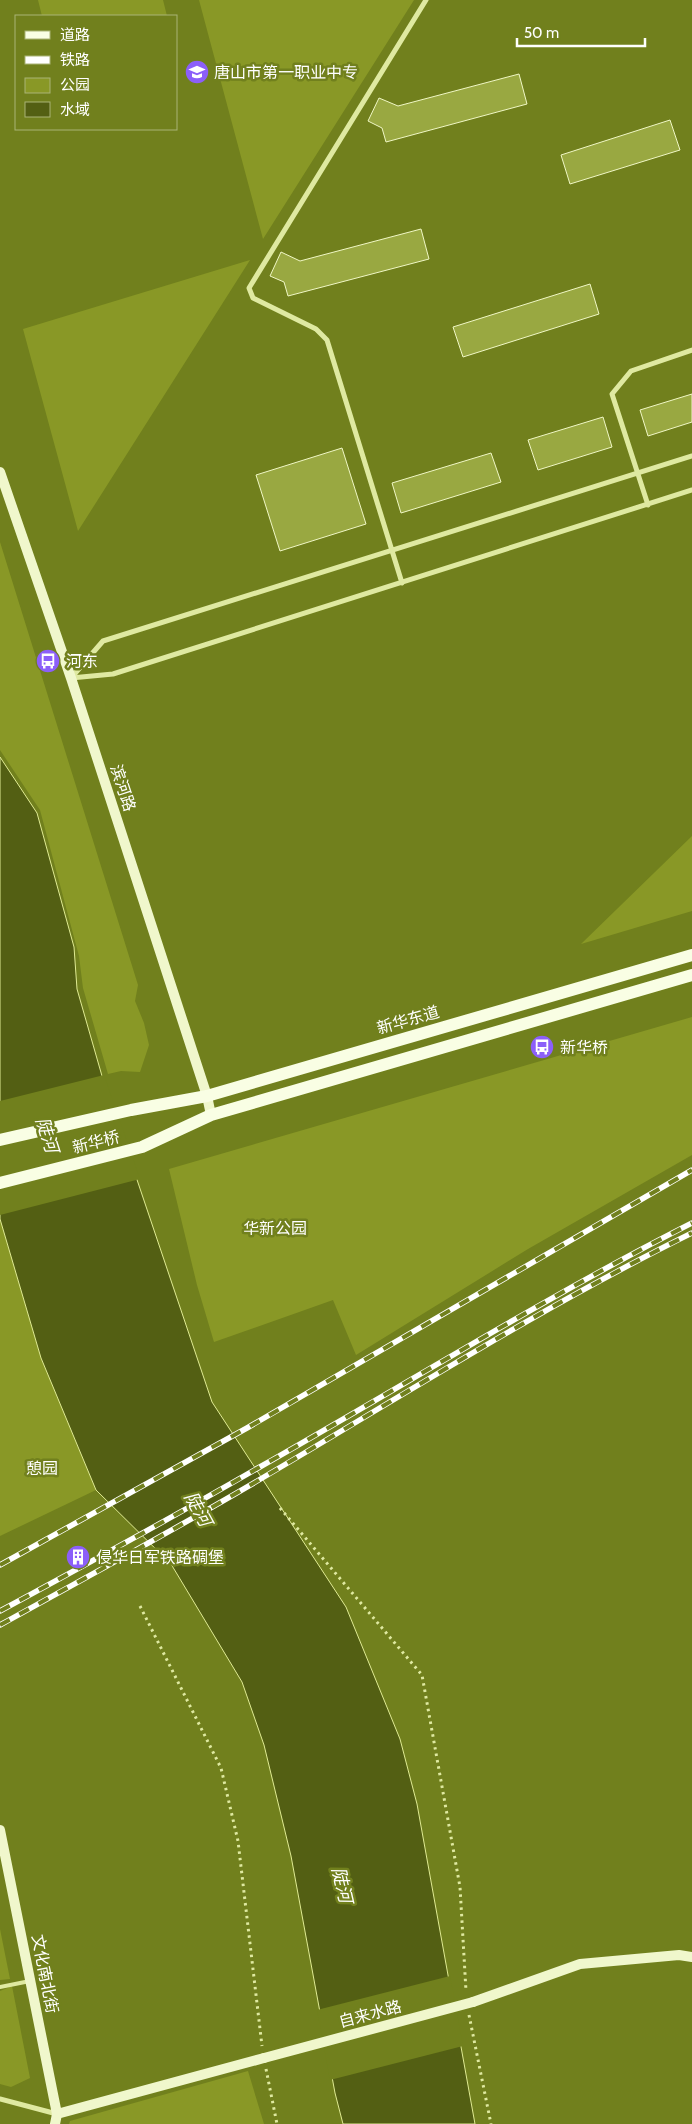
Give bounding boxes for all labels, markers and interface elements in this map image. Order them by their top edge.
legend [15,15,178,130]
scale bar [517,15,644,47]
text: 50 m [524,24,559,42]
text: 道路 [60,26,90,44]
text: 铁路 [60,51,90,69]
school or university icon: 唐山市第一职业中专 [184,59,210,85]
place label: 唐山市第一职业中专 [214,63,358,82]
text: 公园 [60,76,90,94]
text: 水域 [60,101,90,119]
bus stop icon: 河东 [35,648,61,674]
place label: 河东 [66,652,98,671]
street label: 滨河路 [107,762,139,814]
street label: 新华东道 [375,1002,441,1038]
bus stop icon: 新华桥 [529,1034,555,1060]
place label: 新华桥 [560,1038,608,1057]
water label: 陡河 [31,1114,64,1158]
street label: 新华桥 [70,1127,122,1157]
park label: 华新公园 [243,1219,307,1238]
park label: 憩园 [26,1459,58,1478]
water label: 陡河 [180,1488,218,1533]
building icon: 侵华日军铁路碉堡 [65,1544,91,1570]
place label: 侵华日军铁路碉堡 [96,1548,224,1567]
water label: 陡河 [327,1865,357,1908]
street label: 文化南北街 [28,1933,62,2015]
street label: 自来水路 [337,1997,403,2031]

